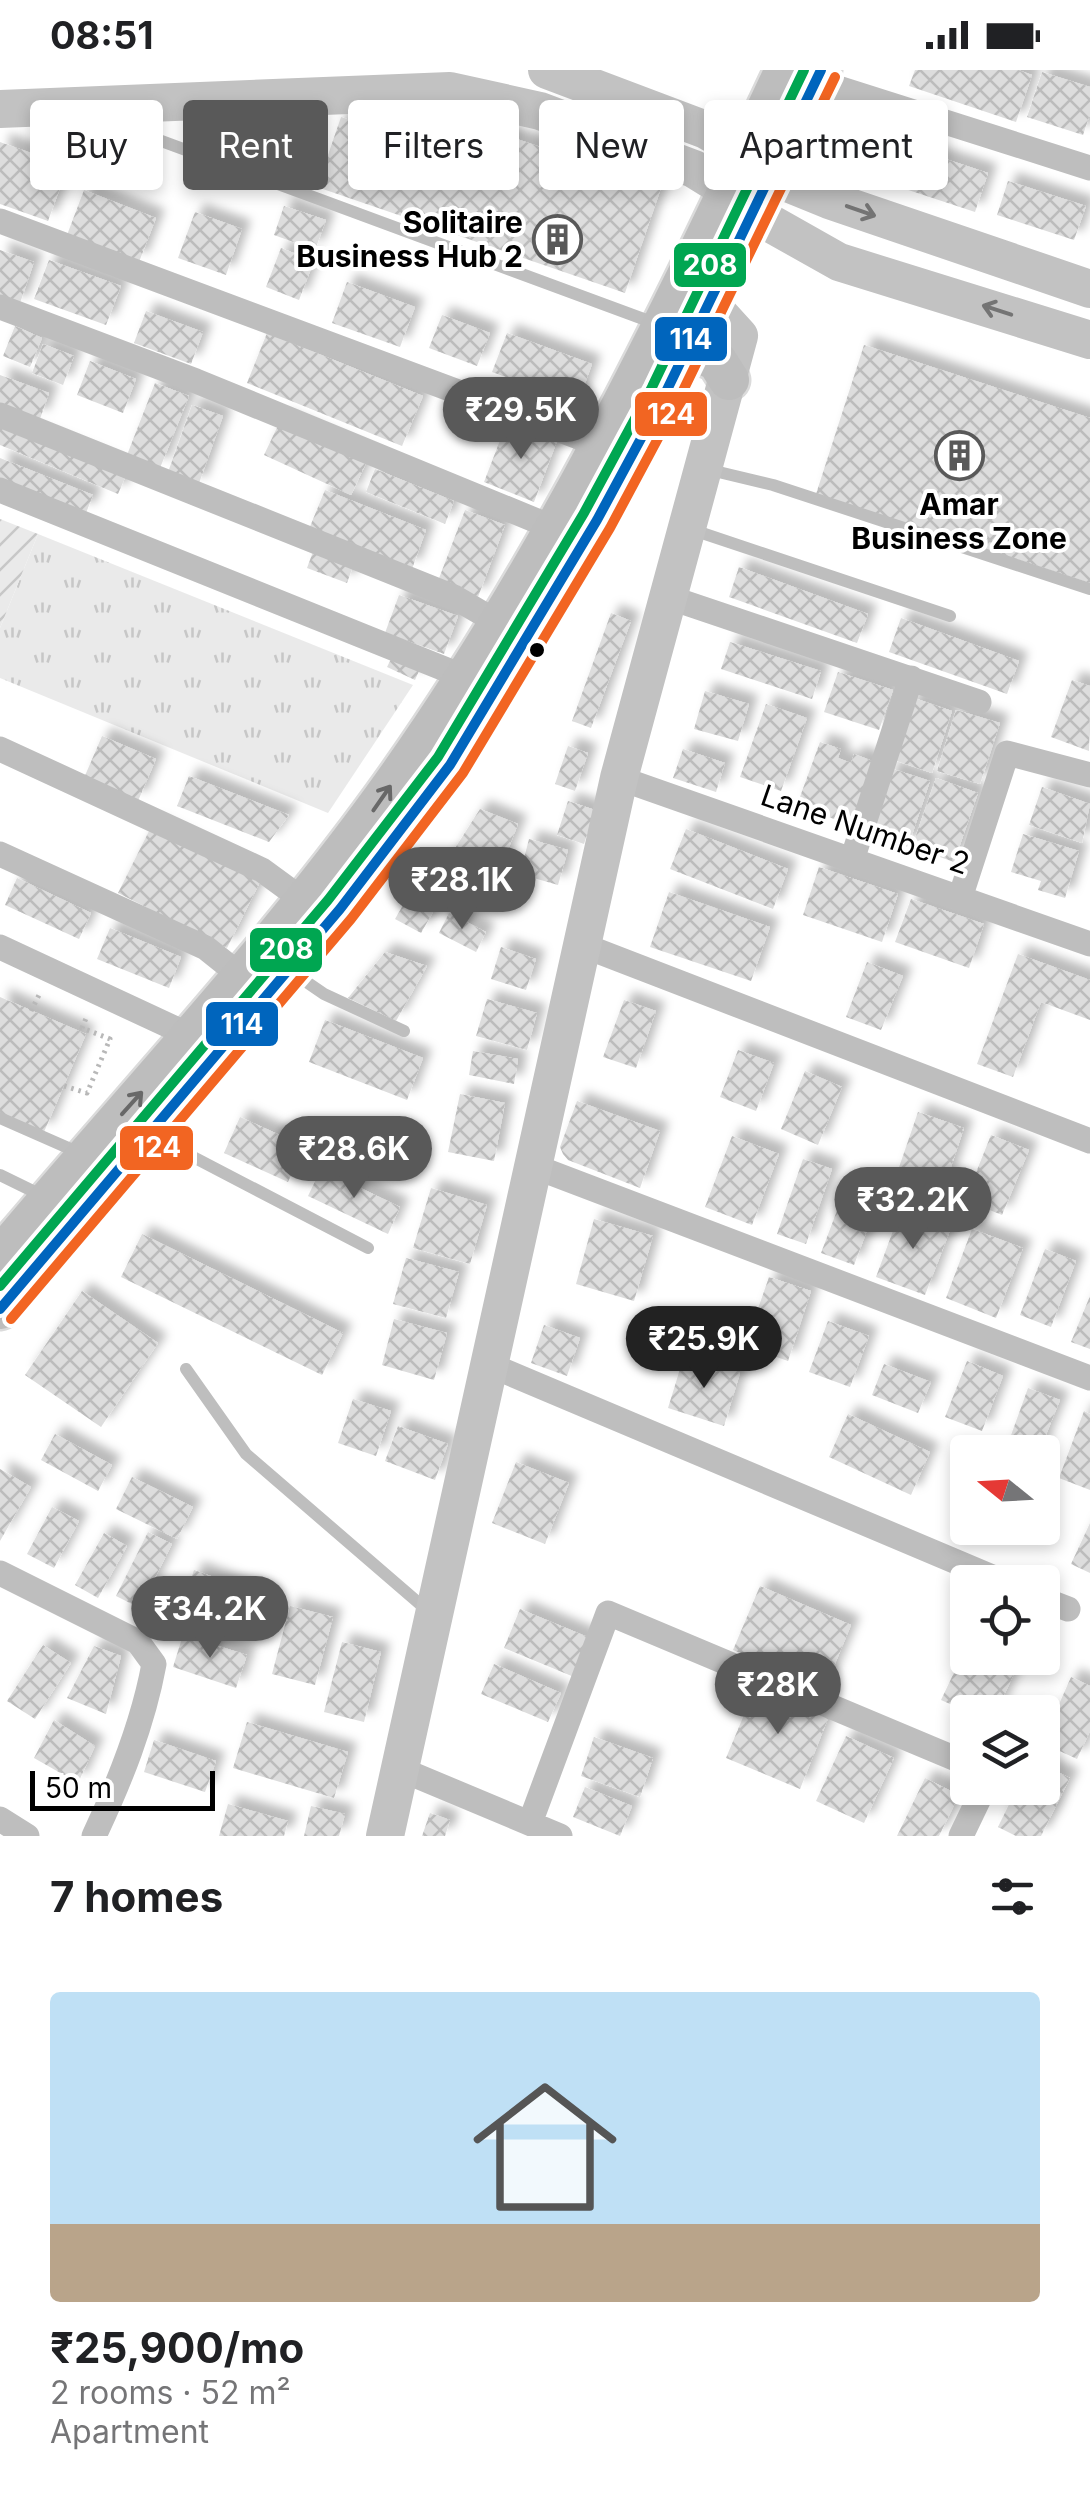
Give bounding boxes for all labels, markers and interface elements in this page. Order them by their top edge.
text: 08:51 [50,12,154,58]
chip: Buy [30,100,163,190]
chip: Rent [183,100,328,190]
chip: Filters [348,100,519,190]
chip: New [539,100,684,190]
chip: Apartment [704,100,948,190]
one-way arrow [844,203,875,221]
place label: Solitaire Business Hub 2 [296,204,523,274]
building icon: Solitaire Business Hub 2 [532,214,584,266]
line badge: 208 [672,241,748,289]
text: 208 [683,248,737,282]
one-way arrow [982,300,1014,318]
line badge: 114 [653,315,729,363]
text: 114 [669,322,713,356]
pin: ₹29.5K [440,377,602,462]
text: ₹29.5K [465,390,577,429]
line badge: 124 [633,390,709,438]
text: 124 [647,397,695,431]
building icon: Amar Business Zone [933,430,985,482]
place label: Amar Business Zone [851,486,1067,556]
unlabelled marker [527,640,547,660]
street label: Lane Number 2 [756,777,974,882]
one-way arrow [371,784,392,812]
pin: ₹28.1K [381,847,543,932]
text: ₹28.1K [410,860,514,899]
line badge: 208 [248,926,324,974]
text: 208 [259,932,313,966]
line badge: 114 [204,1000,280,1048]
text: 114 [220,1007,264,1041]
one-way arrow [120,1091,143,1116]
pin: ₹28.6K [273,1116,435,1201]
line badge: 124 [118,1124,195,1172]
text: ₹28.6K [298,1129,410,1168]
text: 124 [133,1130,181,1164]
pin: ₹32.2K [832,1167,994,1252]
text: ₹32.2K [857,1180,969,1219]
pin: ₹25.9K [623,1306,785,1391]
text: ₹25.9K [648,1319,760,1358]
north arrow [950,1435,1060,1545]
map controls [950,1435,1060,1805]
button: locate [950,1565,1060,1675]
pin: ₹34.2K [129,1576,291,1661]
text: ₹34.2K [153,1589,267,1628]
pin: ₹28K [719,1652,837,1737]
text: ₹28K [737,1665,819,1704]
button: layers [950,1695,1060,1805]
scale bar [30,1766,215,1810]
text: 50 m [45,1771,112,1805]
icon: filters [985,1869,1040,1924]
text: 7 homes [50,1871,223,1922]
icon: home [455,2057,635,2237]
text: ₹25,900/mo [50,2322,304,2373]
text: 2 rooms · 52 m² [50,2373,291,2412]
text: Apartment [50,2412,209,2451]

